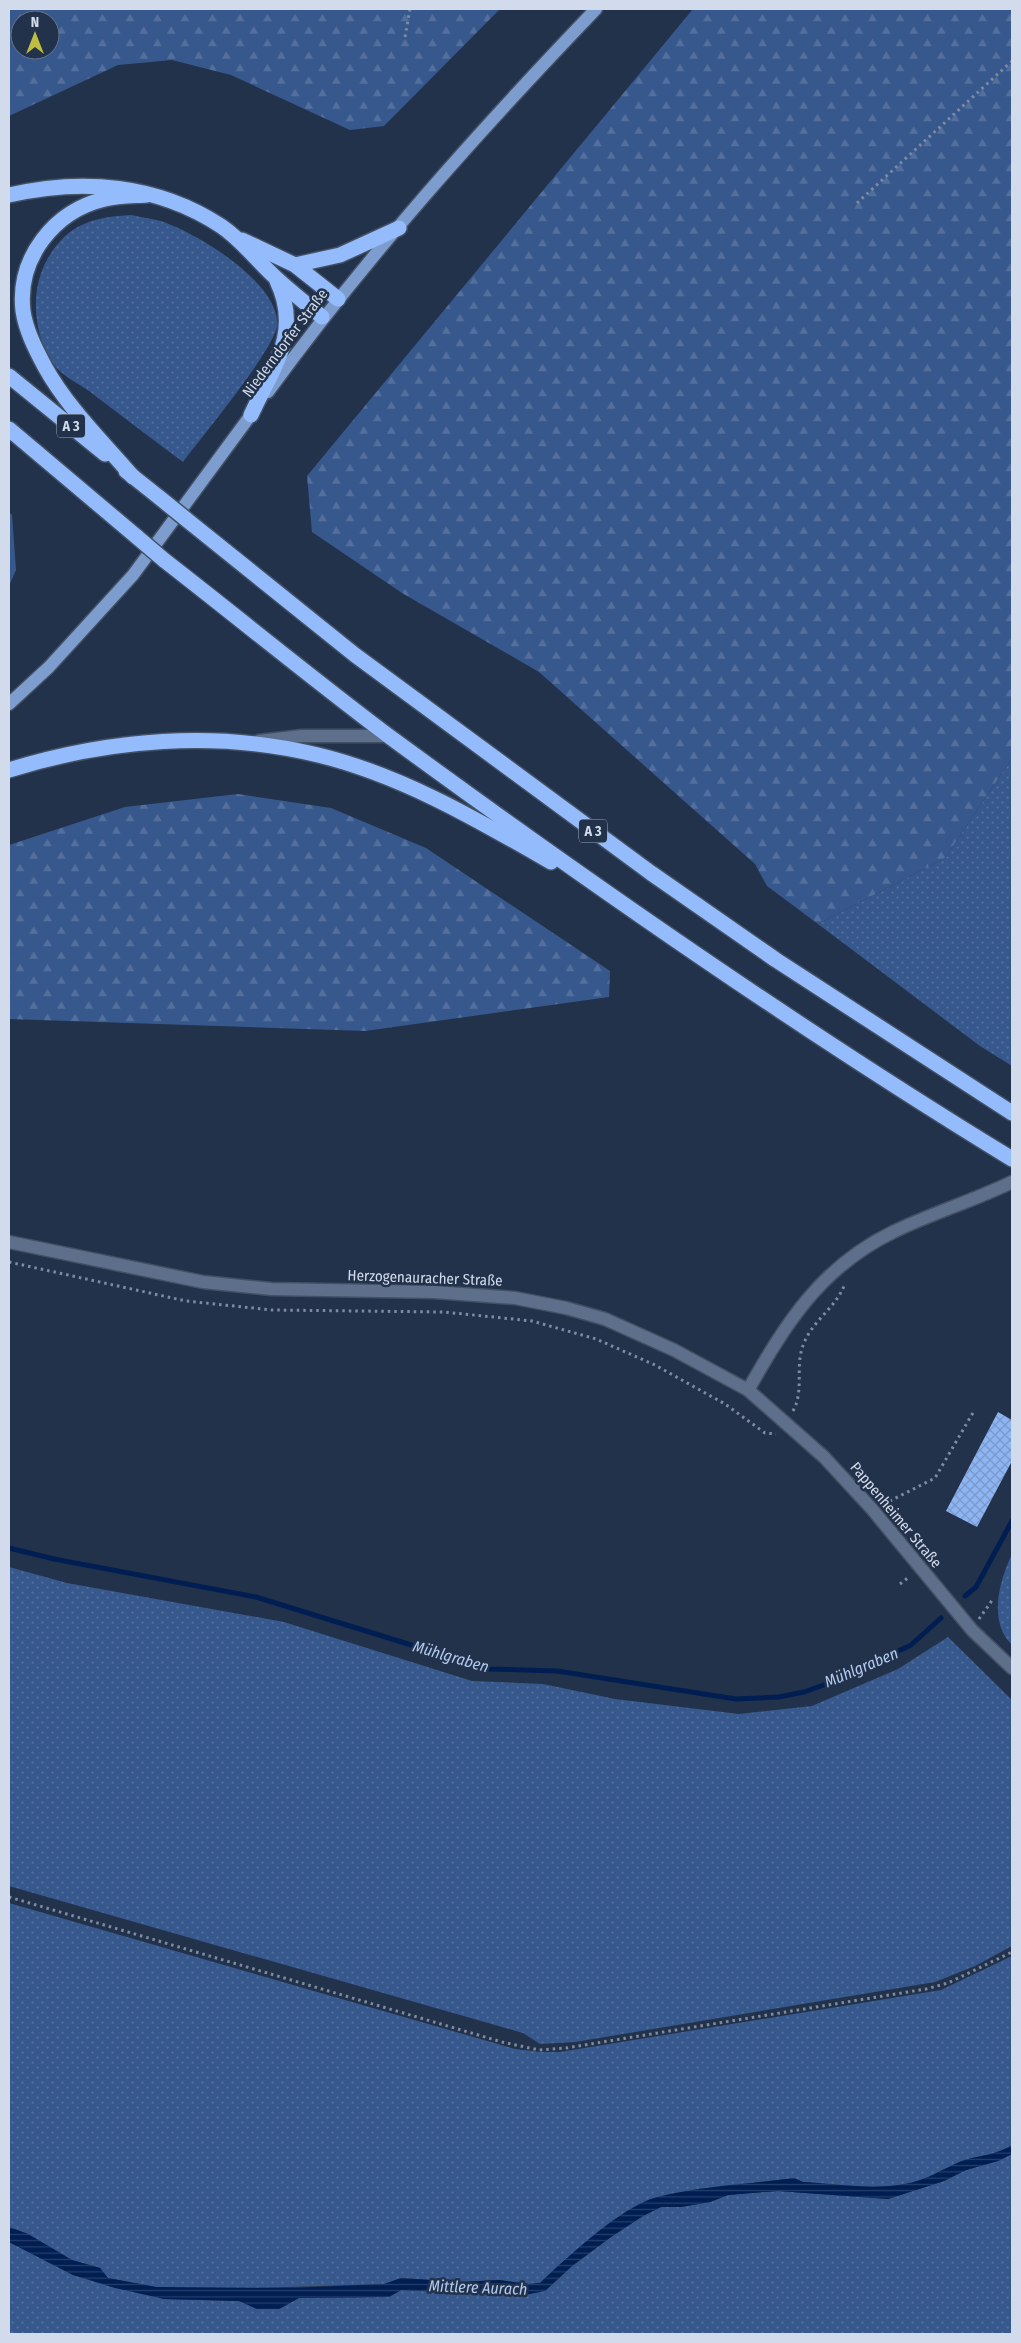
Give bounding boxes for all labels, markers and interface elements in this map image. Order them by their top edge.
north arrow [10,10,60,60]
text: N [31,14,39,31]
street label: Niederndorfer Straße [239,285,331,401]
road number: A 3 [57,414,85,438]
road number: A 3 [579,819,607,842]
street label: Herzogenauracher Straße [347,1266,503,1290]
street label: Pappenheimer Straße [847,1459,945,1571]
water label: Mühlgraben [411,1637,491,1676]
water label: Mühlgraben [821,1643,901,1691]
water label: Mittlere Aurach [428,2276,528,2299]

